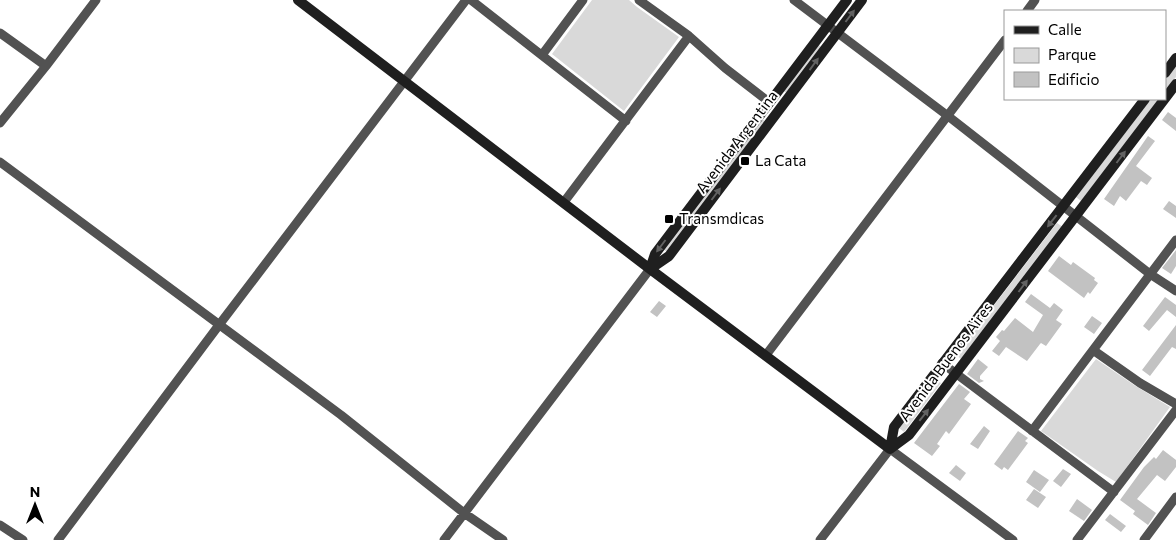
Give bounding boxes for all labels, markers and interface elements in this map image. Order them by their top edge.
one-way arrow [844,10,855,23]
legend [1004,10,1166,100]
text: Calle [1048,20,1082,38]
text: Parque [1048,45,1096,63]
one-way arrow [809,57,819,71]
text: Edificio [1048,70,1099,88]
street label: Avenida Argentina [692,86,781,196]
place label: La Cata [755,151,806,169]
one-way arrow [1116,151,1127,164]
marker: La Cata [739,155,751,167]
one-way arrow [711,187,721,201]
place label: Transmdicas [679,209,764,227]
marker: Transmdicas [663,213,675,225]
one-way arrow [1046,214,1057,227]
one-way arrow [656,239,667,252]
one-way arrow [1018,279,1028,293]
street label: Avenida Buenos Aires [894,298,996,425]
one-way arrow [919,409,930,422]
north arrow [10,480,60,530]
text: N [30,483,40,500]

